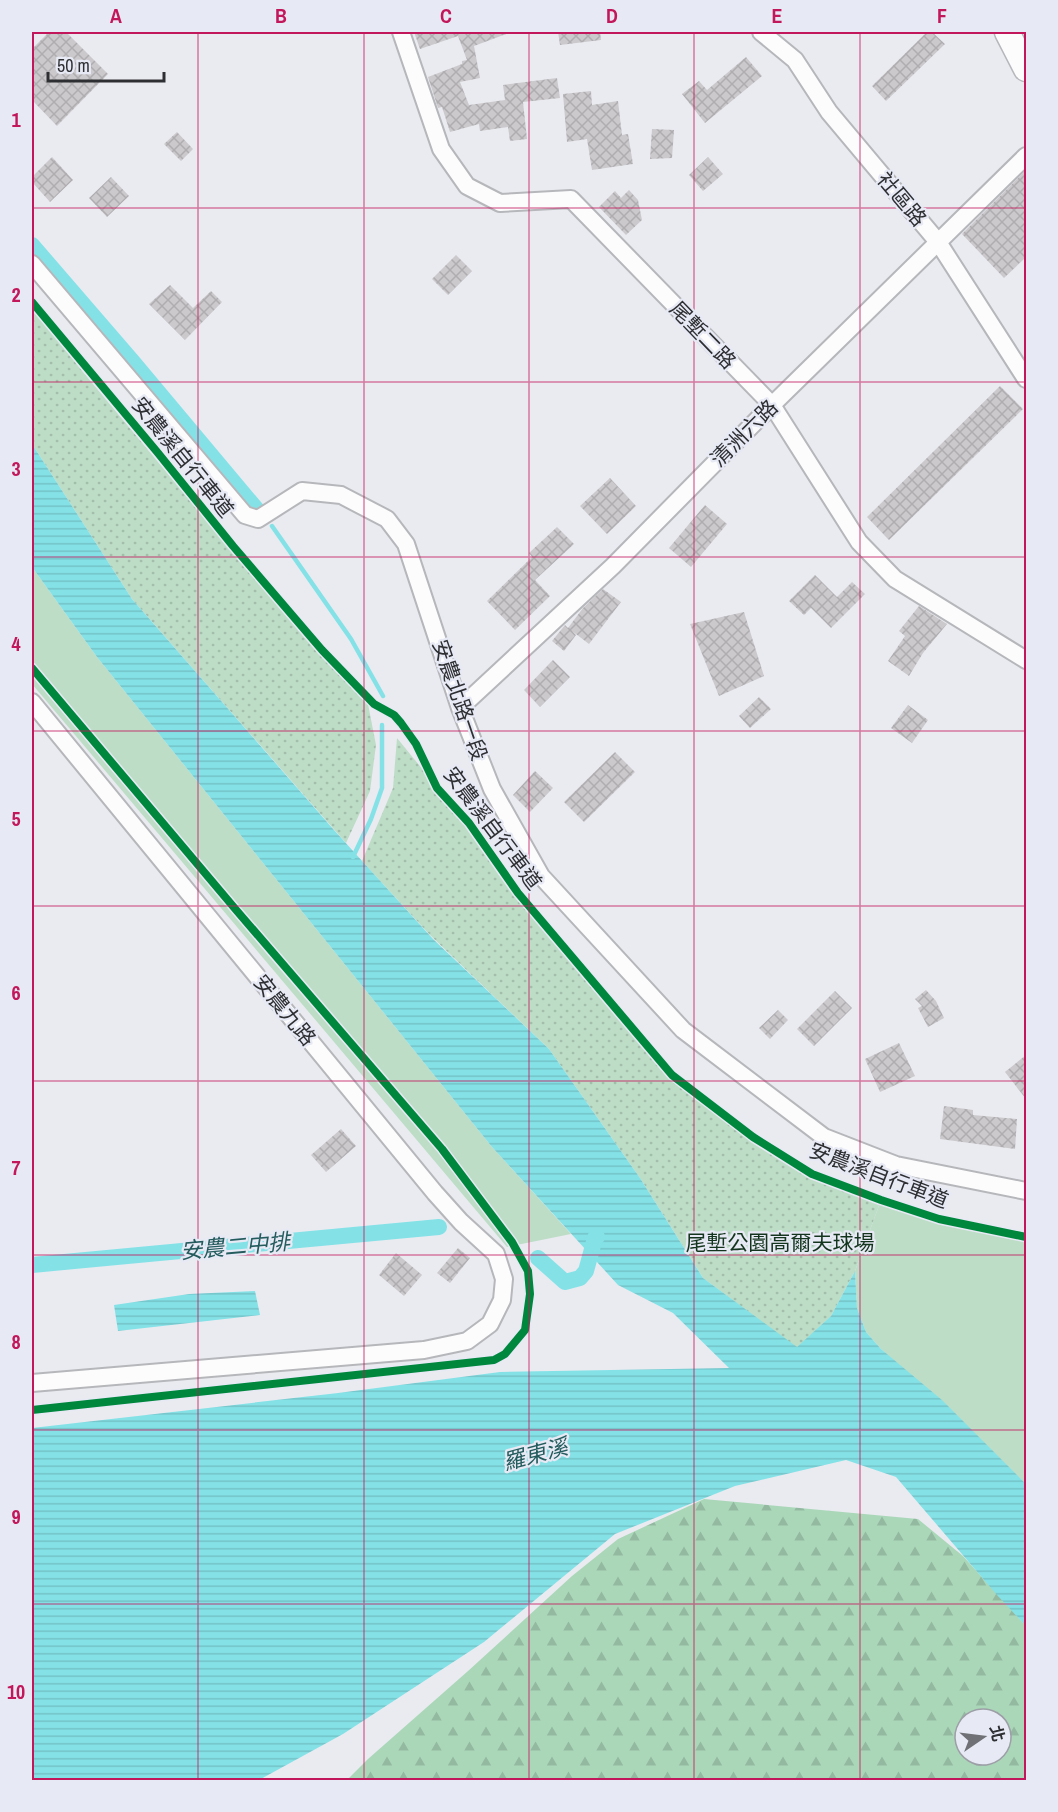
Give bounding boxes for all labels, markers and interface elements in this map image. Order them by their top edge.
text: A [110,2,122,29]
text: B [275,2,287,29]
text: C [440,2,452,29]
text: D [606,2,618,29]
text: E [772,2,783,29]
text: F [937,2,947,29]
scale bar [48,45,164,83]
text: 50 m [57,53,90,78]
text: 1 [11,106,21,133]
street label: 社區路 [871,166,933,232]
text: 2 [11,281,21,308]
street label: 尾塹二路 [663,295,743,375]
street label: 安農溪自行車道 [125,391,241,523]
street label: 清洲六路 [704,393,784,473]
text: 3 [11,455,21,482]
text: 4 [11,630,21,657]
street label: 安農北路一段 [426,636,494,764]
street label: 安農溪自行車道 [437,761,549,895]
text: 5 [11,805,21,832]
street label: 安農九路 [247,968,323,1052]
text: 6 [11,979,21,1006]
street label: 安農溪自行車道 [805,1135,953,1215]
text: 7 [11,1154,21,1181]
water label: 安農二中排 [179,1226,294,1266]
park label: 尾塹公園高爾夫球場 [686,1228,875,1257]
text: 8 [11,1328,21,1355]
water label: 羅東溪 [499,1430,574,1477]
text: 9 [11,1503,21,1530]
text: 10 [7,1678,25,1705]
north arrow [953,1707,1013,1767]
text: 北 [985,1723,1010,1744]

